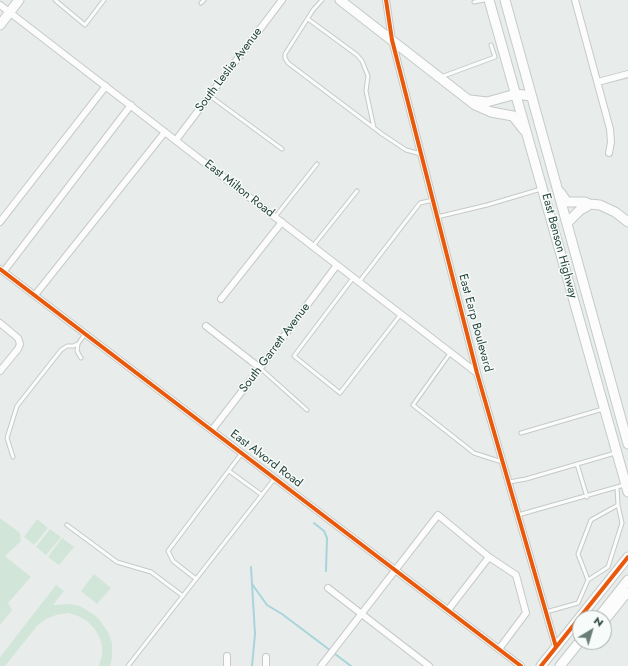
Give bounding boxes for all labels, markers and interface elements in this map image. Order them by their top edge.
street label: South Leslie Avenue [193,25,265,115]
street label: East Milton Road [201,157,277,221]
street label: East Benson Highway [538,192,580,300]
street label: East Earp Boulevard [455,272,495,374]
street label: South Garrett Avenue [237,300,313,396]
street label: East Alvord Road [227,427,305,491]
north arrow [572,610,612,650]
text: N [590,612,607,630]

